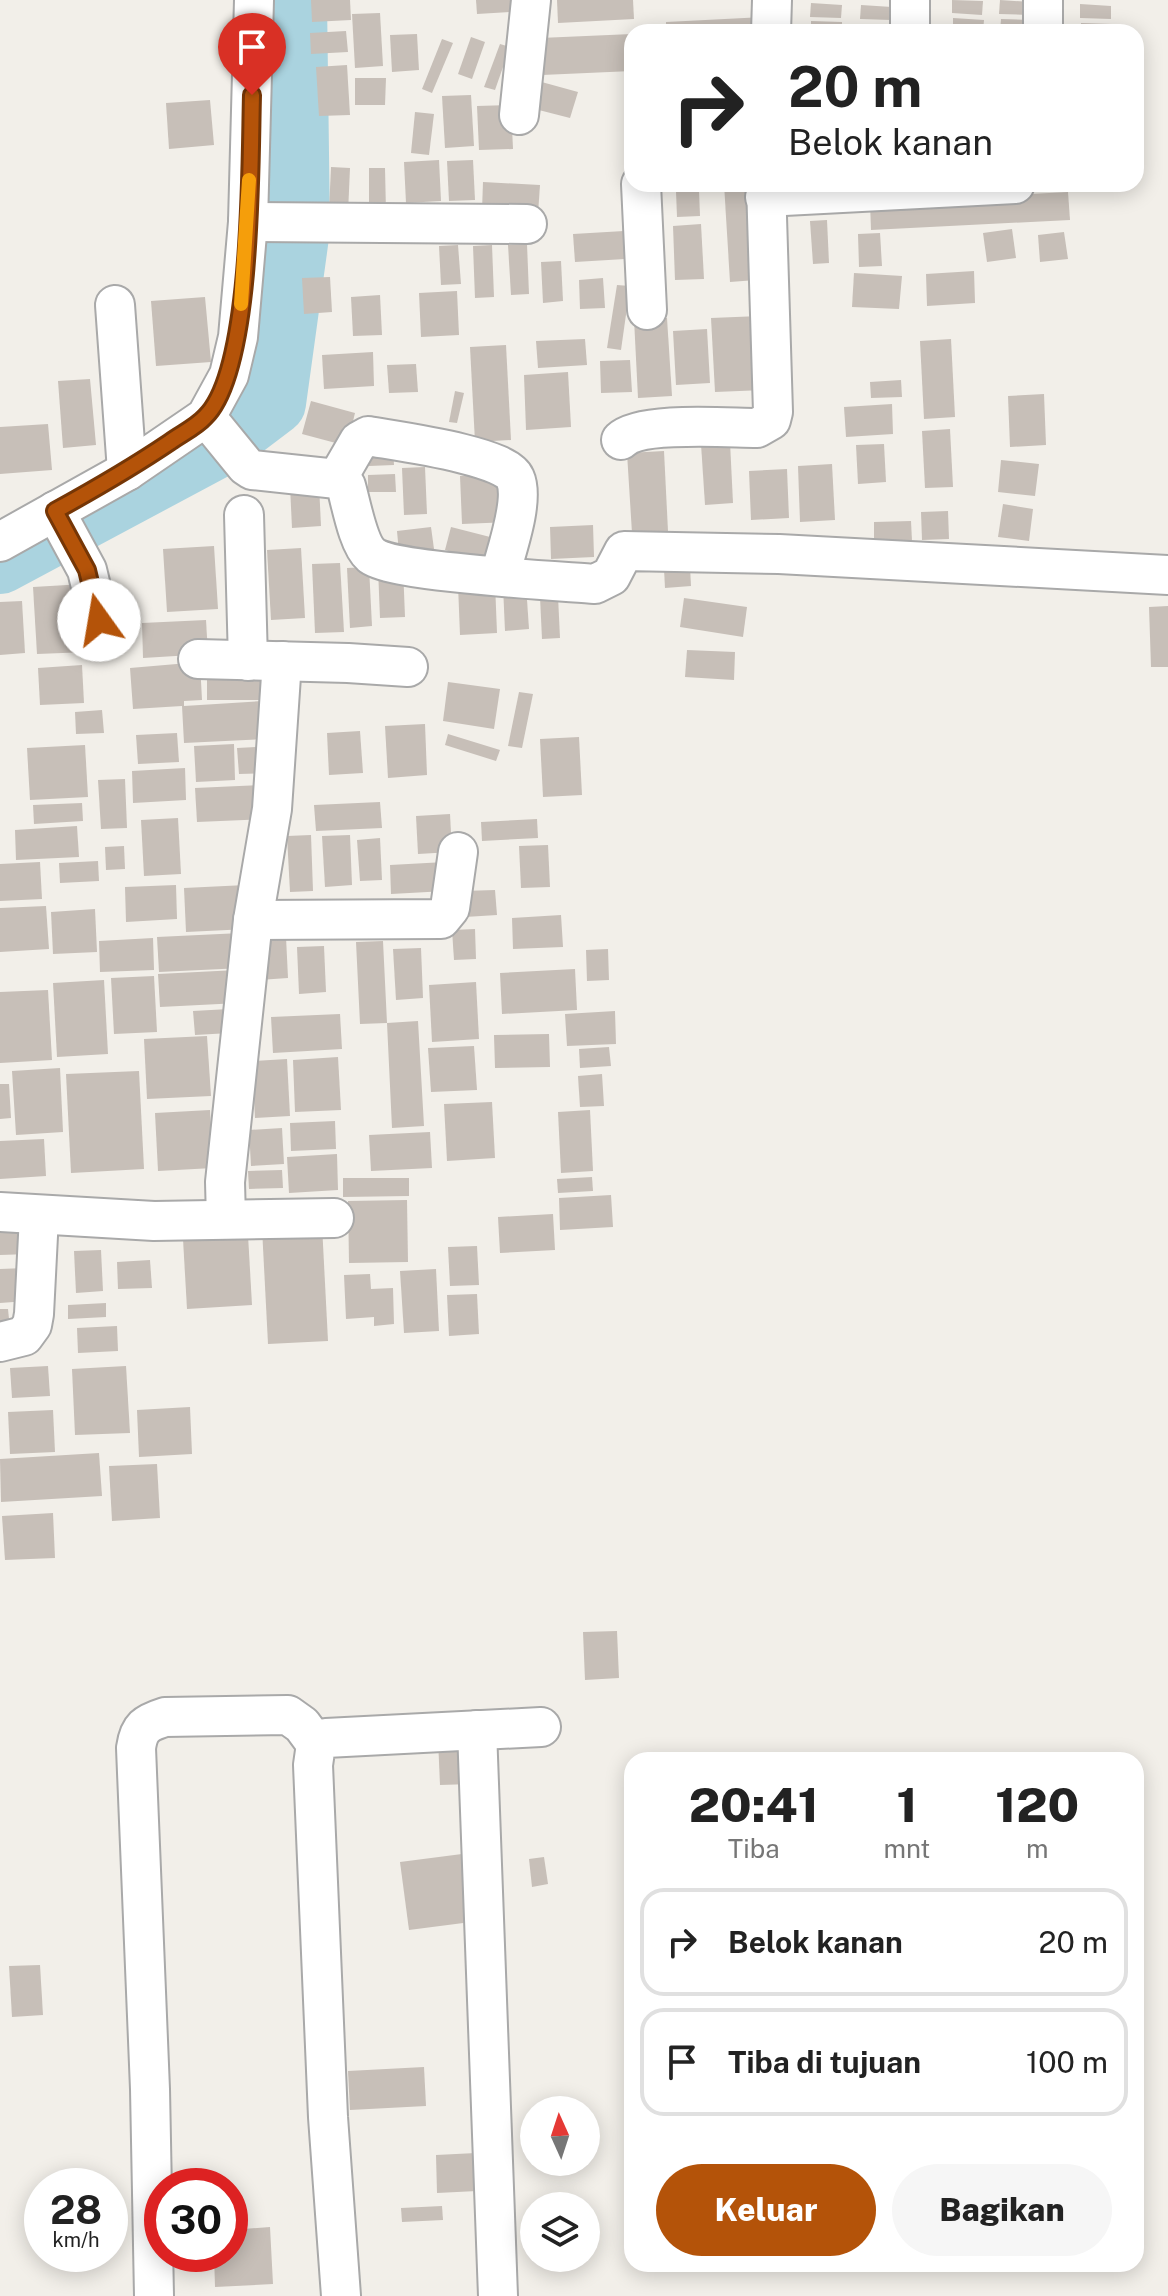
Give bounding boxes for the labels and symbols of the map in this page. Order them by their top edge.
pin [218,13,286,95]
position arrow [57,578,141,662]
north arrow [520,2096,600,2176]
speed limit sign: 30 [144,2168,248,2272]

